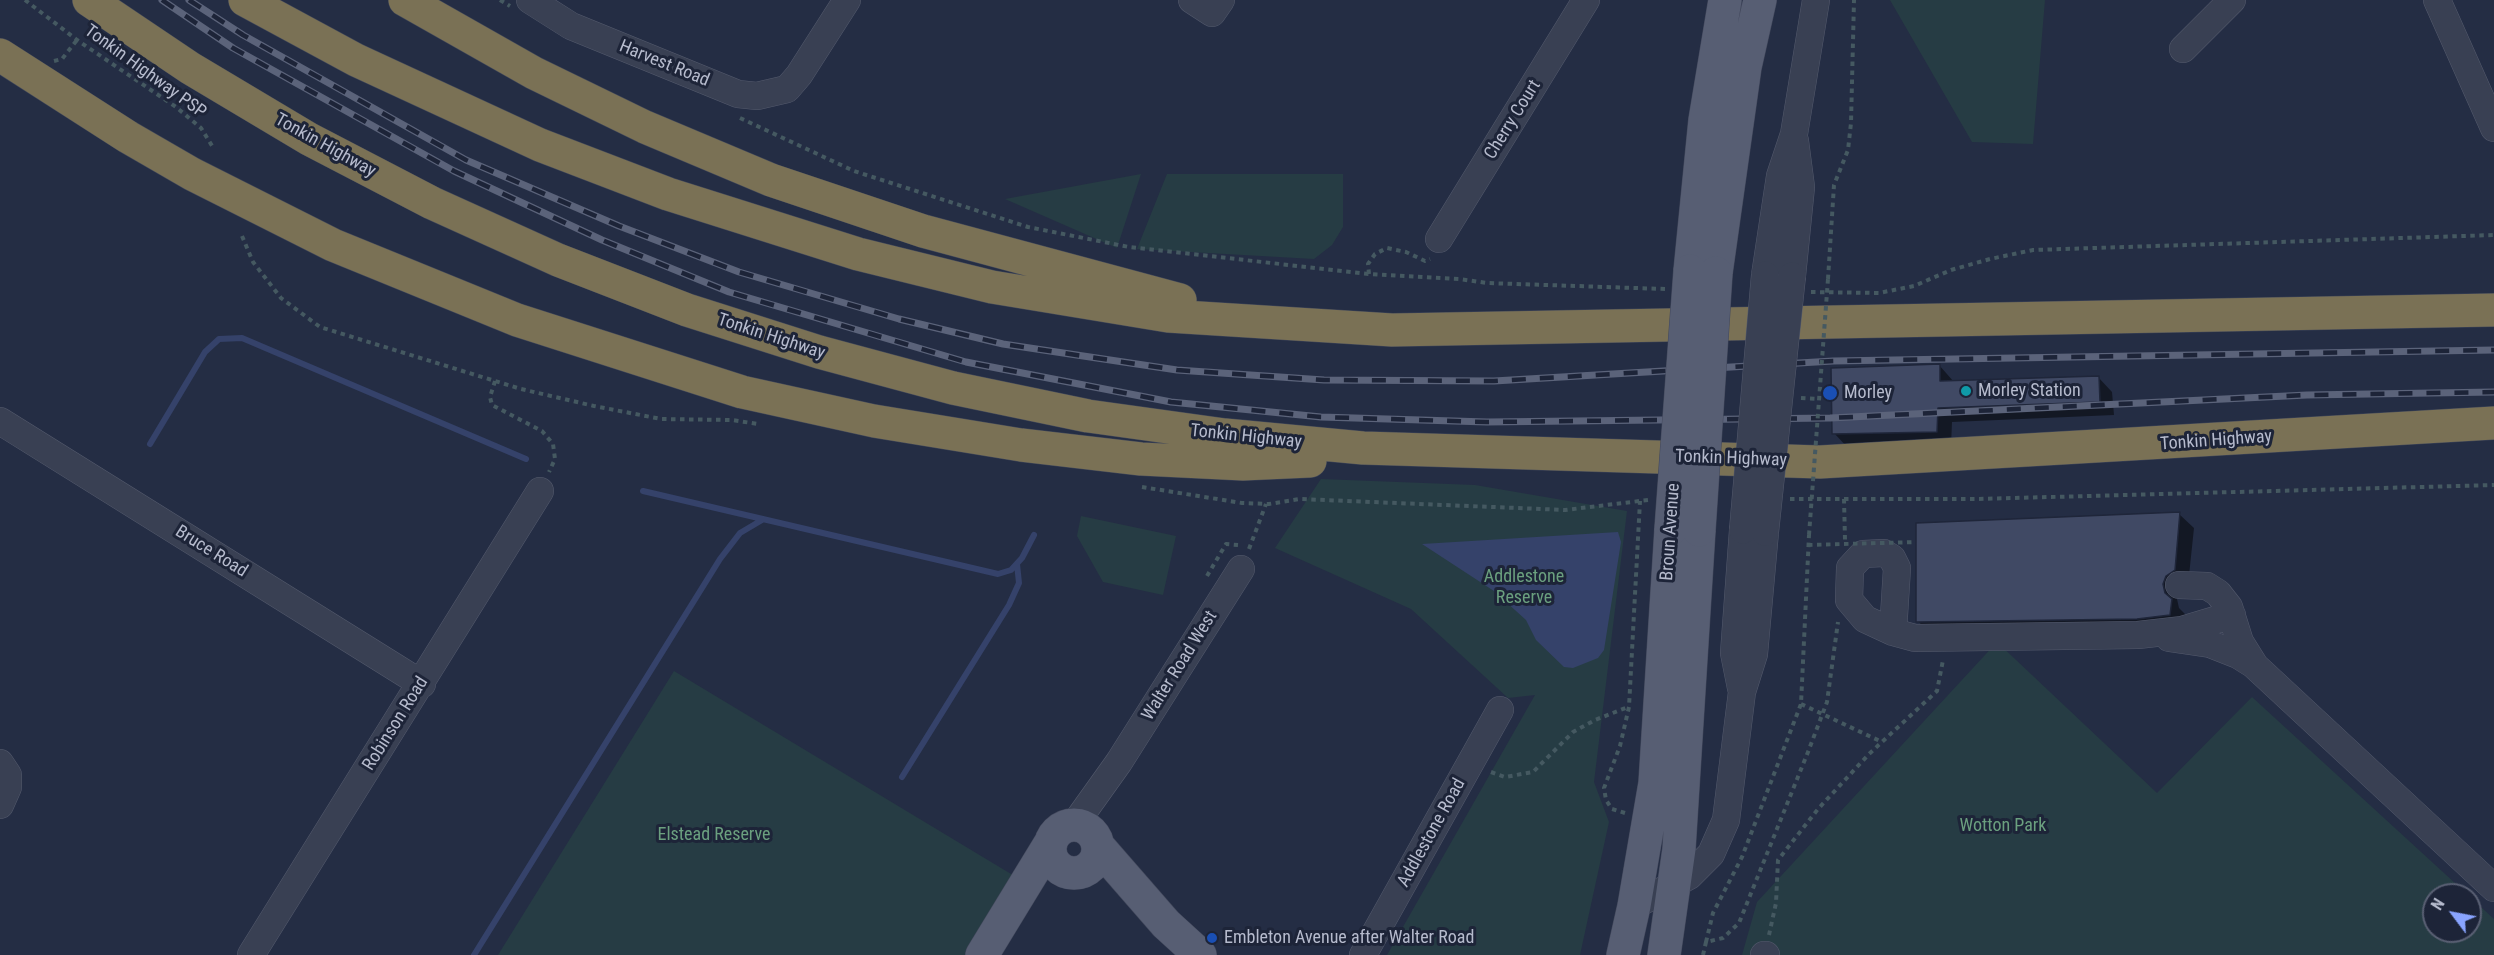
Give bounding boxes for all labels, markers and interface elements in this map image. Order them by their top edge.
street label: Tonkin Highway PSP [80,21,210,123]
street label: Harvest Road [616,36,712,92]
street label: Cherry Court [1480,76,1546,164]
street label: Tonkin Highway [271,109,379,183]
street label: Tonkin Highway [714,309,828,365]
place label: Morley Station [1978,380,2081,402]
place label: Morley [1844,382,1892,404]
marker: Morley [1821,384,1839,402]
marker: Morley Station [1959,384,1973,398]
street label: Tonkin Highway [1189,420,1303,454]
street label: Tonkin Highway [2159,426,2273,456]
street label: Tonkin Highway [1675,446,1787,472]
street label: Broun Avenue [1657,483,1685,581]
street label: Bruce Road [171,521,251,583]
park label: Addlestone Reserve [1484,566,1564,608]
street label: Walter Road West [1138,607,1222,725]
street label: Robinson Road [359,673,433,775]
street label: Addlestone Road [1393,775,1471,891]
park label: Wotton Park [1960,815,2046,837]
park label: Elstead Reserve [657,824,771,846]
north arrow [2422,883,2482,943]
text: N [2427,895,2449,913]
place label: Embleton Avenue after Walter Road [1224,927,1474,949]
marker: Embleton Avenue after Walter Road [1205,931,1219,945]

